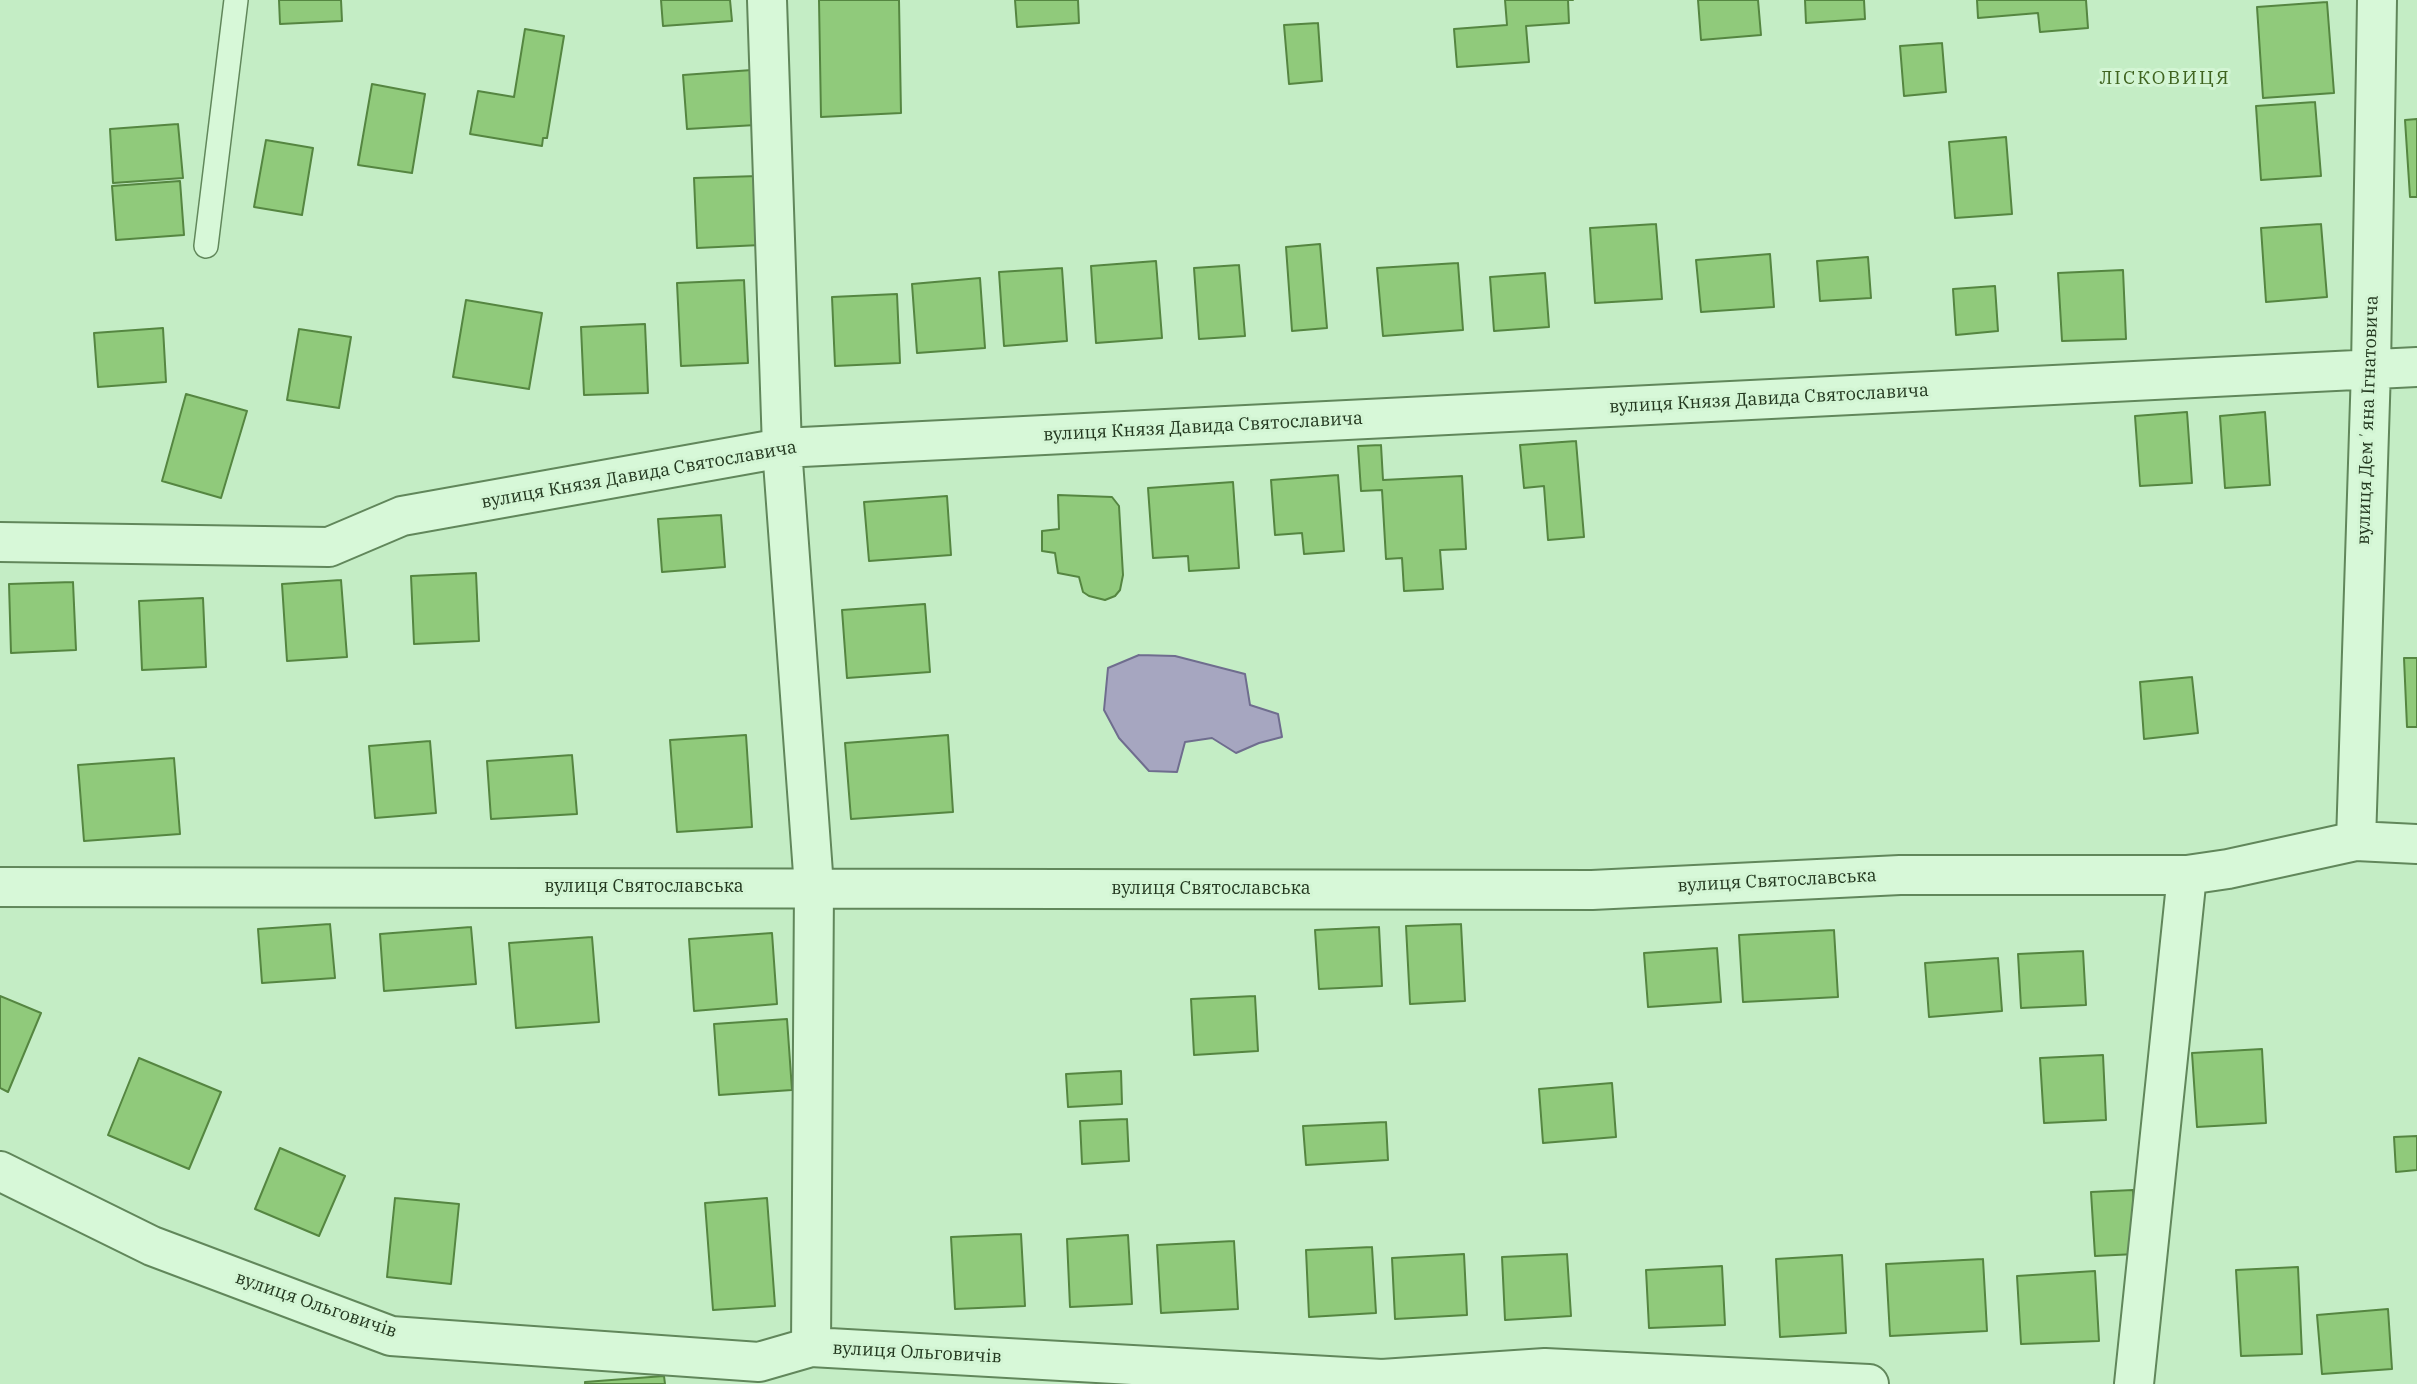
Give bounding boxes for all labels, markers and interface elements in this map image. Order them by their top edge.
district label: ЛІСКОВИЦЯ [2101,68,2229,90]
street label: вулиця Демʼяна Ігнатовича [2353,295,2383,545]
street label: вулиця Князя Давида Святославича [1609,380,1929,418]
street label: вулиця Князя Давида Святославича [1043,408,1363,446]
street label: вулиця Князя Давида Святославича [480,437,798,513]
street label: вулиця Святославська [1677,865,1877,897]
street label: вулиця Святославська [544,876,744,898]
street label: вулиця Святославська [1111,878,1311,900]
street label: вулиця Ольговичів [232,1267,400,1343]
street label: вулиця Ольговичів [832,1338,1002,1368]

